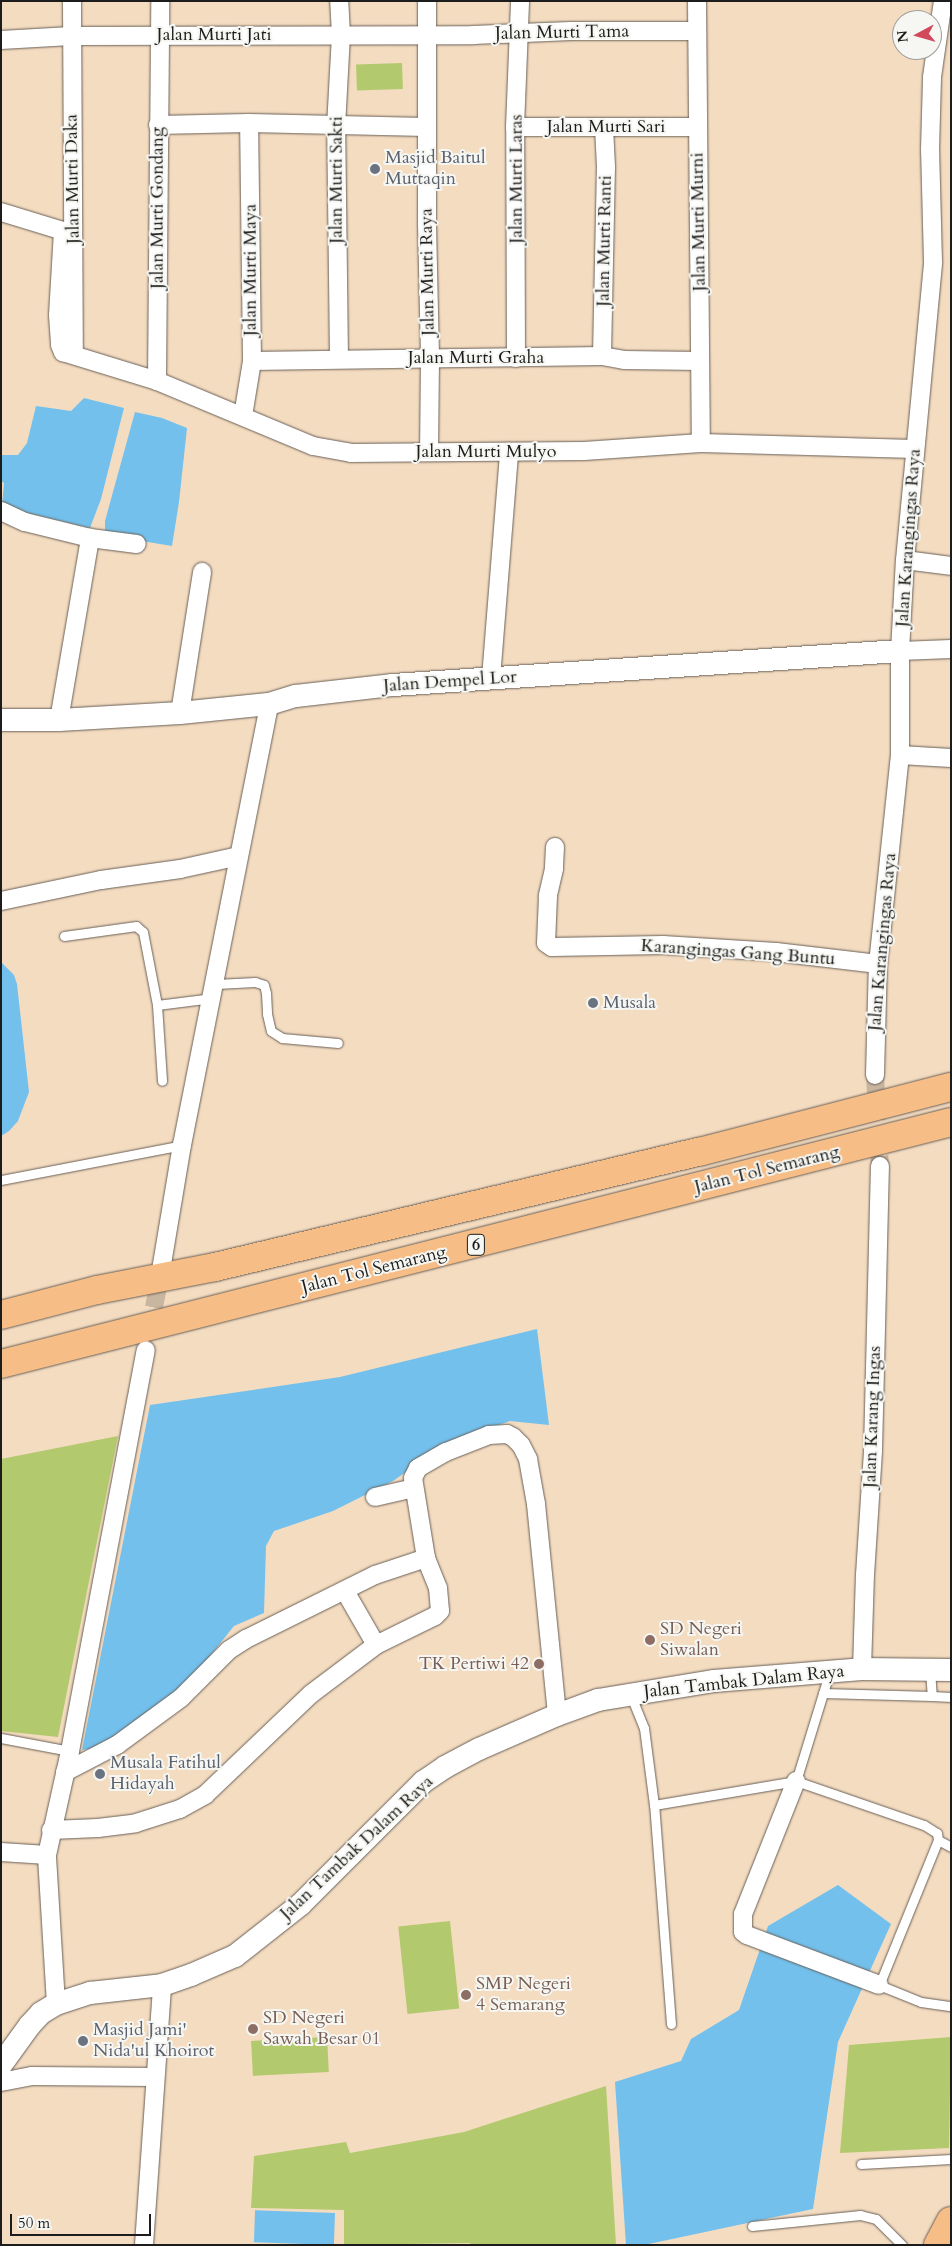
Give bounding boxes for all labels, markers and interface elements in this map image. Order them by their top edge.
north arrow [892,10,942,60]
street label: Jalan Murti Tama [495,21,629,45]
street label: Jalan Murti Jati [157,24,271,46]
text: N [892,29,913,44]
street label: Jalan Murti Daka [61,114,85,244]
street label: Jalan Murti Laras [506,114,528,244]
street label: Jalan Murti Sakti [326,116,348,244]
street label: Jalan Murti Sari [547,116,665,138]
street label: Jalan Murti Gondang [147,127,169,289]
place label: Masjid Baitul Muttaqin [385,148,486,190]
street label: Jalan Murti Murni [687,152,711,292]
marker: Masjid Baitul Muttaqin [369,163,381,175]
street label: Jalan Murti Ranti [593,175,617,307]
street label: Jalan Murti Maya [240,204,262,336]
street label: Jalan Murti Raya [416,208,440,336]
street label: Jalan Murti Graha [408,347,544,369]
street label: Jalan Murti Mulyo [416,441,556,463]
street label: Jalan Karangingas Raya [892,448,926,628]
street label: Jalan Dempel Lor [383,667,517,697]
street label: Jalan Karangingas Raya [864,852,902,1032]
street label: Karangingas Gang Buntu [640,935,836,971]
place label: Musala [603,992,656,1014]
marker: Musala [587,997,599,1009]
street label: Jalan Tol Semarang [692,1142,842,1198]
road number: 6 [466,1232,486,1258]
street label: Jalan Tol Semarang [299,1242,449,1298]
street label: Jalan Karang Ingas [860,1346,886,1488]
place label: SD Negeri Siwalan [660,1619,742,1662]
marker: SD Negeri Siwalan [644,1634,656,1646]
place label: TK Pertiwi 42 [419,1653,529,1675]
marker: TK Pertiwi 42 [533,1658,545,1670]
street label: Jalan Tambak Dalam Raya [643,1661,845,1703]
place label: Musala Fatihul Hidayah [110,1753,221,1796]
marker: Musala Fatihul Hidayah [94,1768,106,1780]
street label: Jalan Tambak Dalam Raya [276,1771,438,1925]
place label: SMP Negeri 4 Semarang [476,1974,571,2016]
marker: SMP Negeri 4 Semarang [460,1989,472,2001]
place label: SD Negeri Sawah Besar 01 [263,2008,381,2050]
place label: Masjid Jami' Nida'ul Khoirot [93,2020,214,2062]
marker: SD Negeri Sawah Besar 01 [247,2023,259,2035]
marker: Masjid Jami' Nida'ul Khoirot [77,2035,89,2047]
scale bar [12,2204,154,2236]
text: 50 m [18,2213,50,2233]

